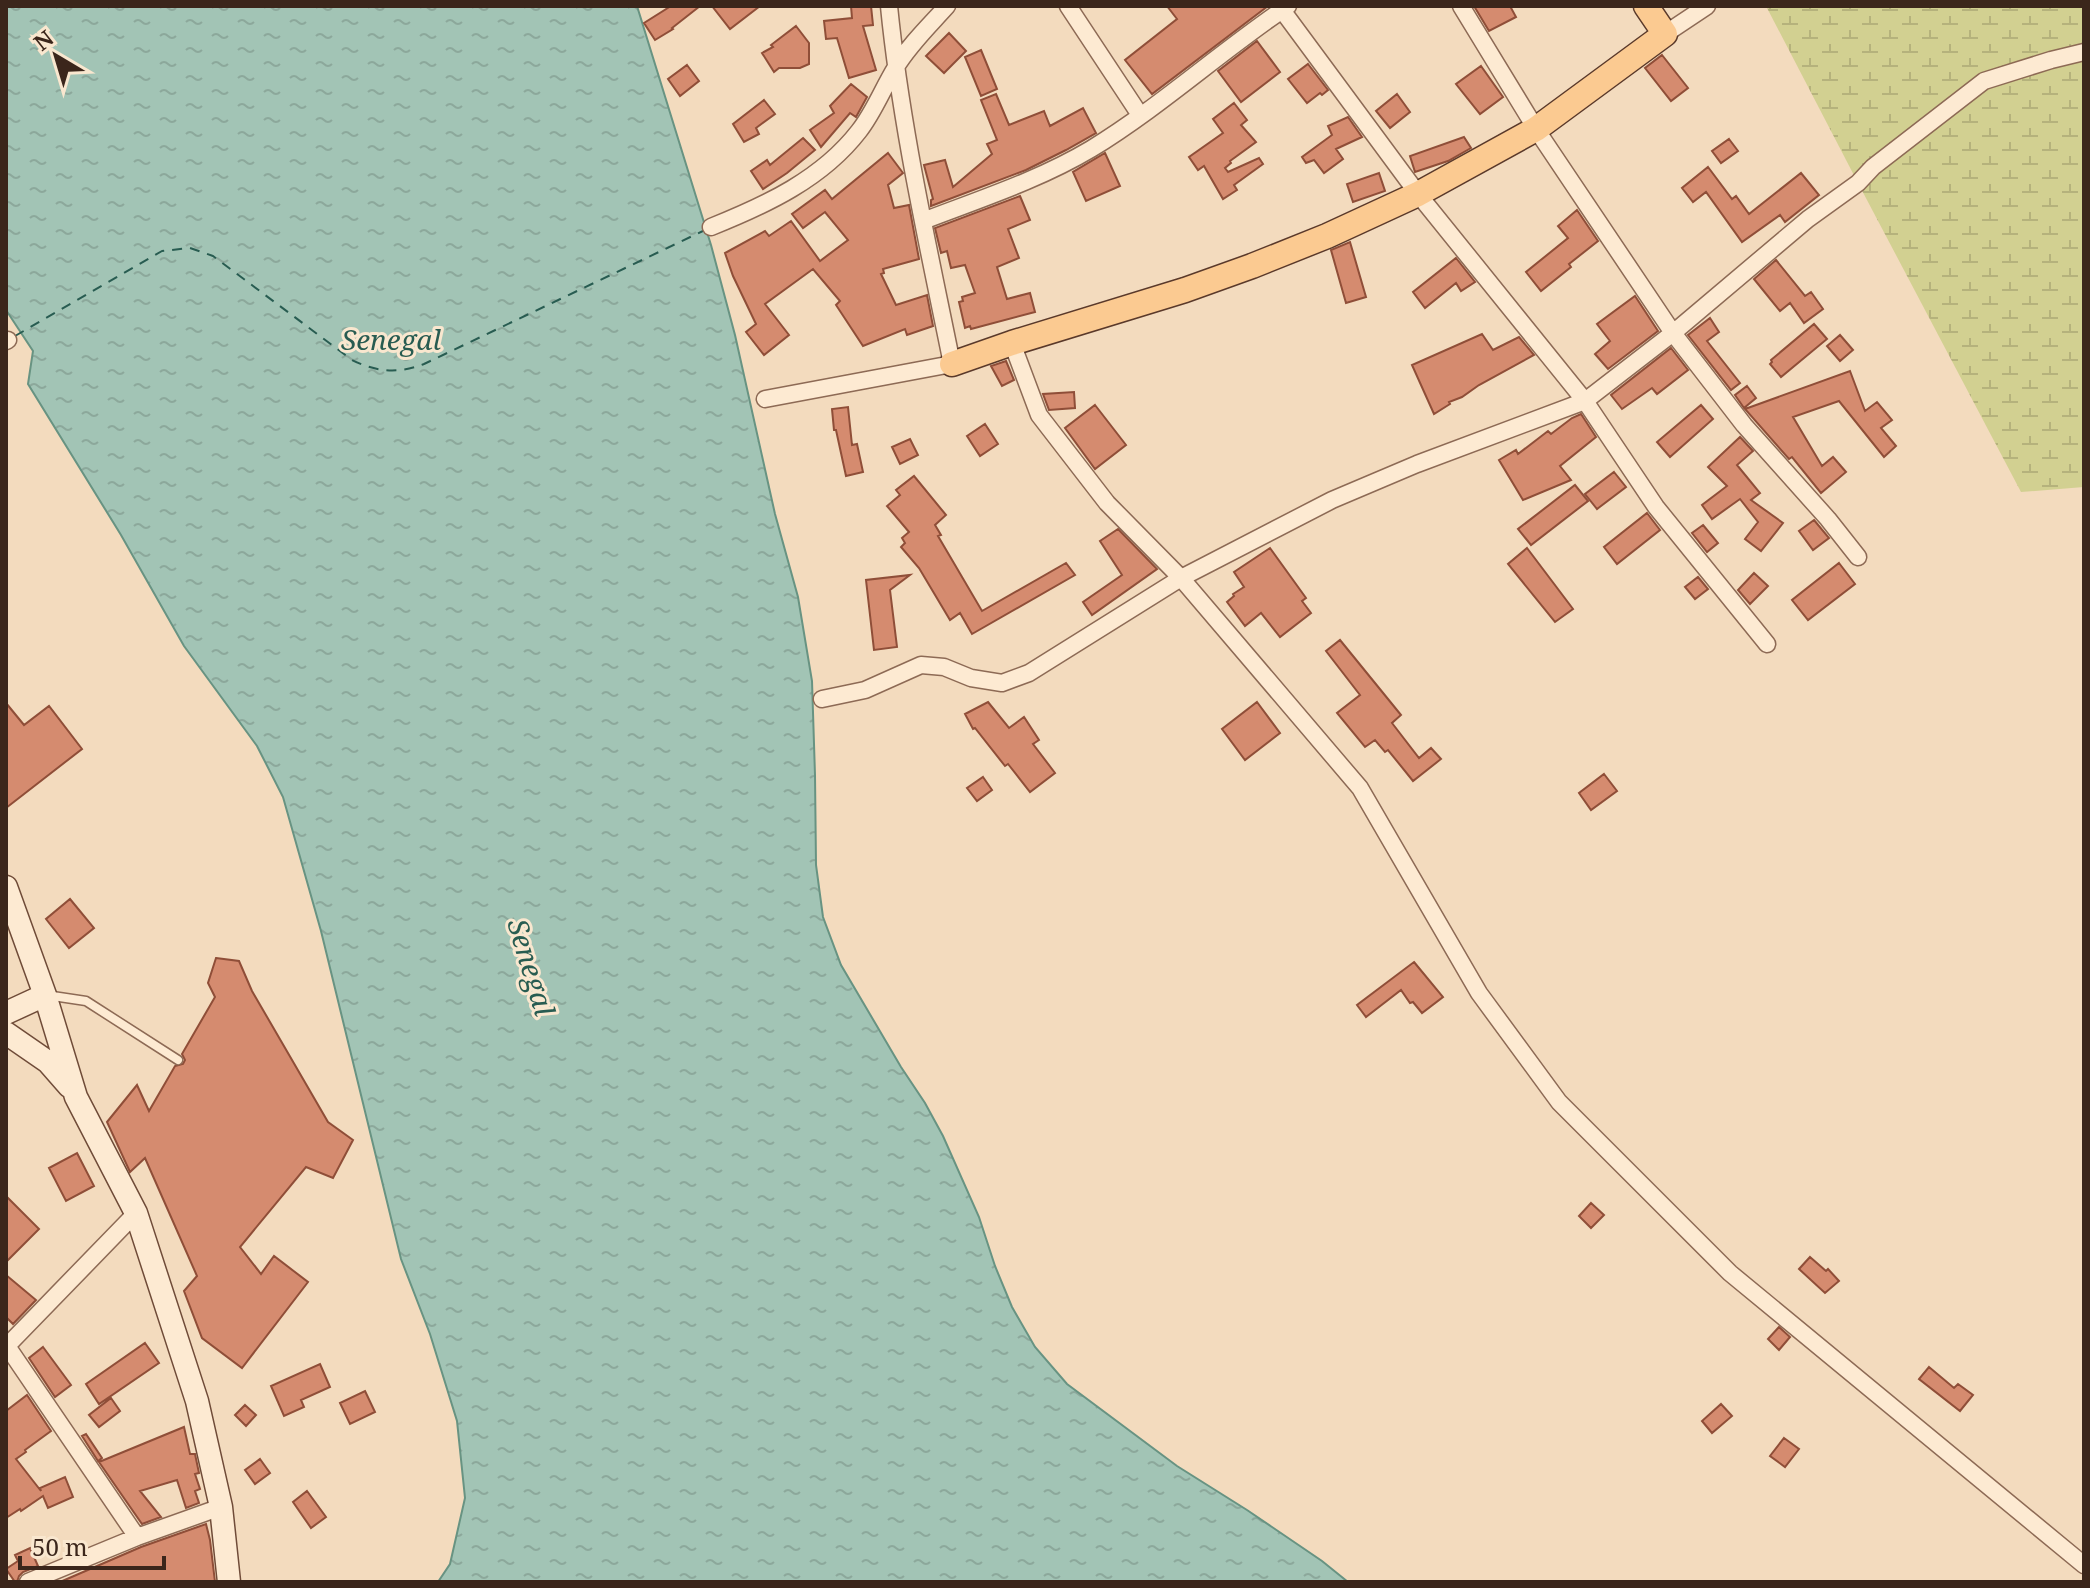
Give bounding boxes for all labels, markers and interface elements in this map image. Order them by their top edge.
north arrow [16,16,96,96]
text: N [27,22,59,57]
water label: Senegal [341,320,441,358]
water label: Senegal [499,914,565,1021]
scale bar [20,1520,164,1570]
text: 50 m [32,1530,88,1563]

